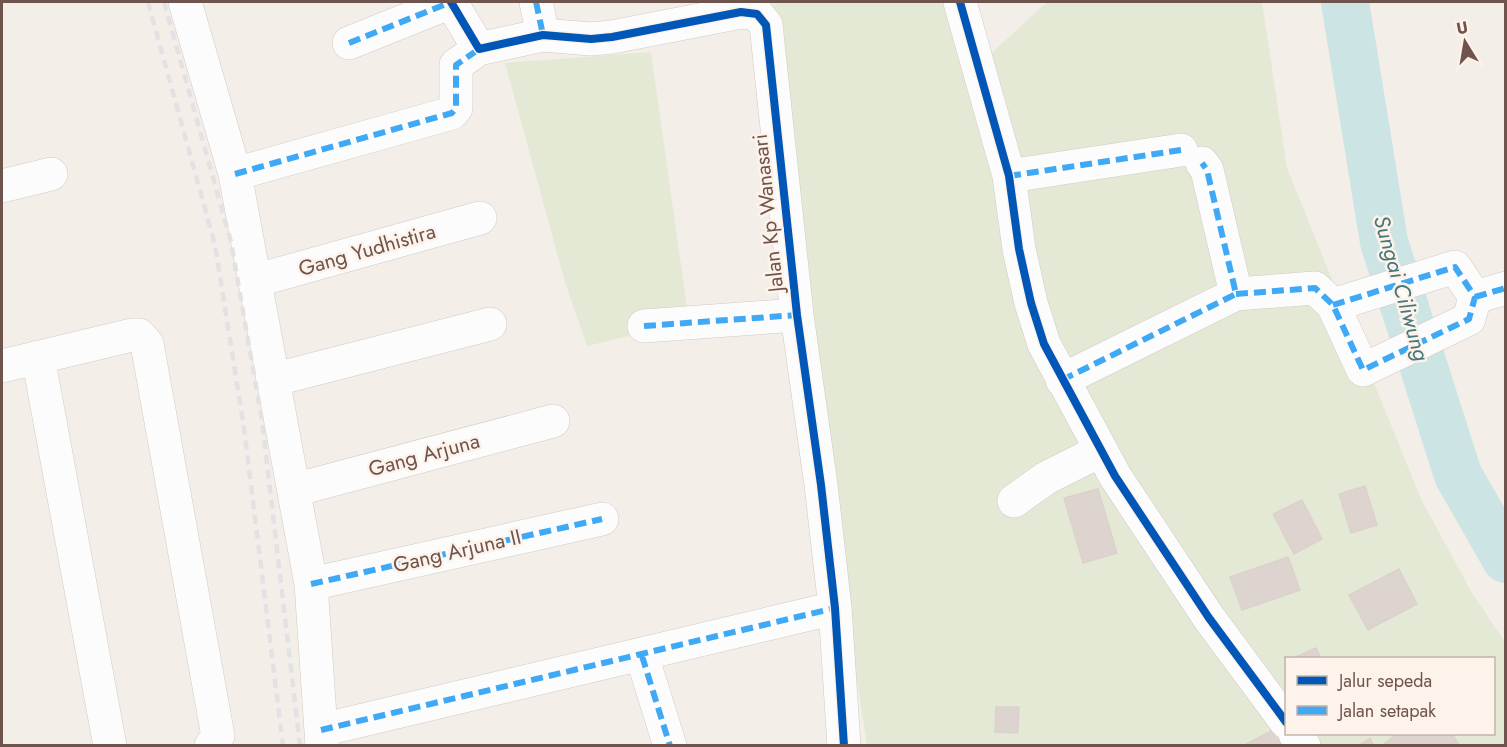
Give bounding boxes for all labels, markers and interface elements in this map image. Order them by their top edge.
north arrow [1435,12,1495,72]
text: U [1455,15,1470,40]
street label: Jalan Kp Wanasari [745,133,792,296]
water label: Sungai Ciliwung [1366,211,1438,365]
street label: Gang Yudhistira [295,216,439,284]
street label: Gang Arjuna [365,426,483,484]
street label: Gang Arjuna II [390,522,524,580]
legend [1285,657,1495,735]
text: Jalur sepeda [1337,668,1432,694]
text: Jalan setapak [1337,698,1436,724]

